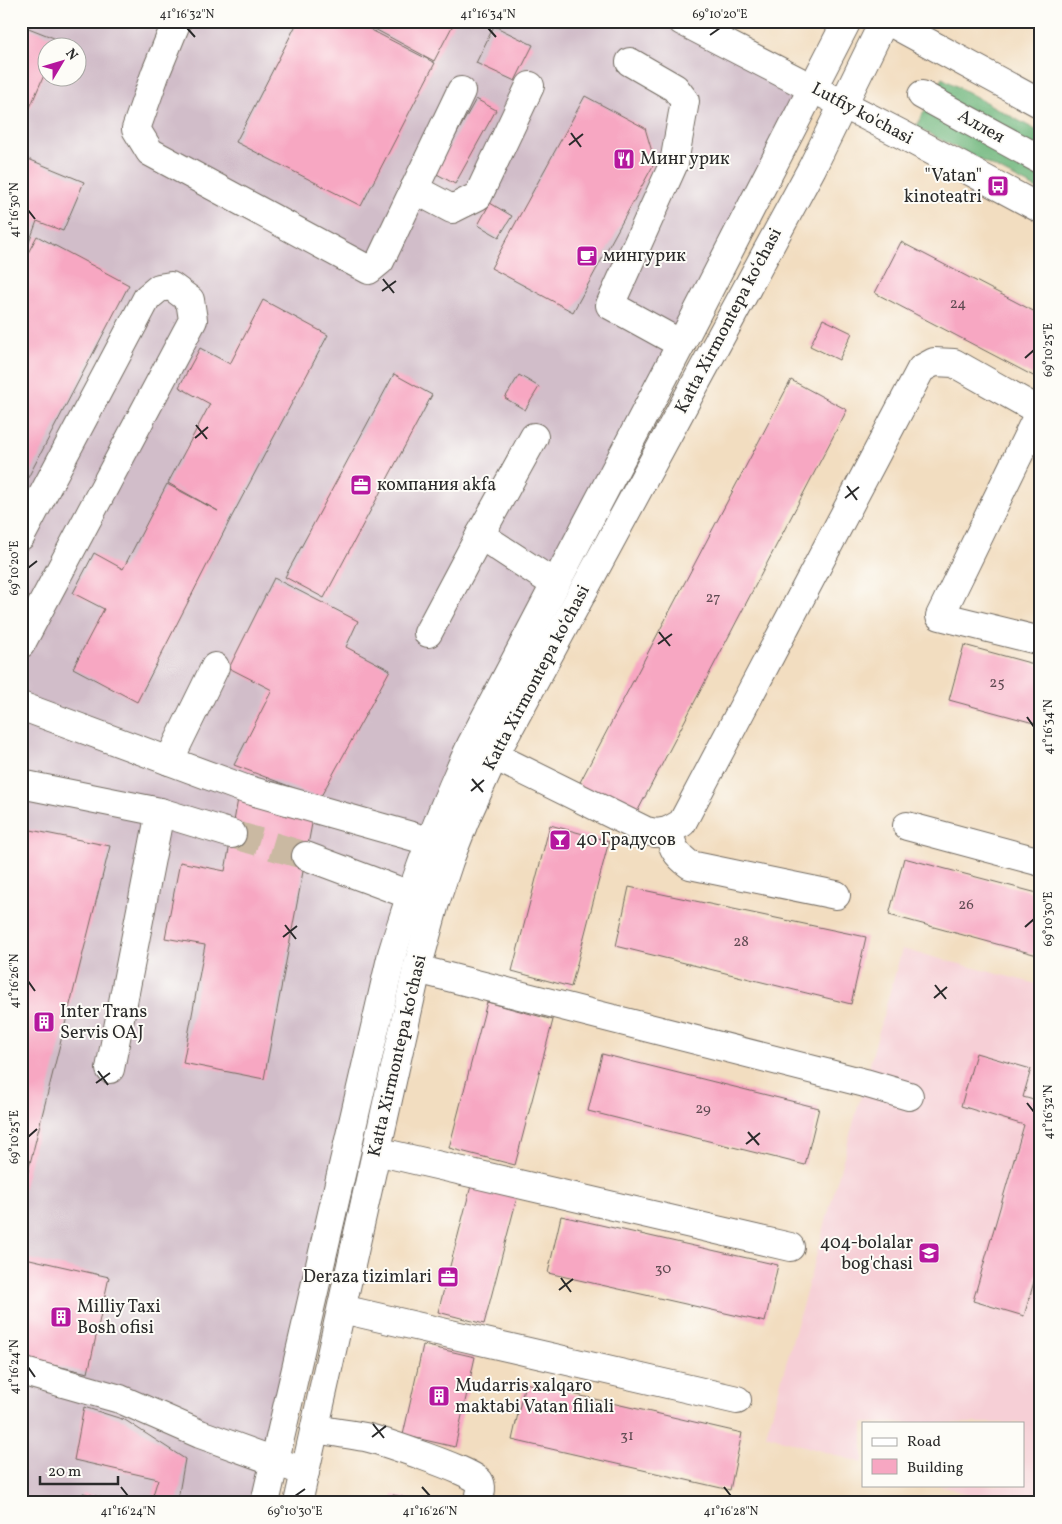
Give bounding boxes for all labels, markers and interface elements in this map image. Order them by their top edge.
text: 41°16'32"N [160,7,214,23]
text: 41°16'34"N [460,7,516,23]
text: 69°10'20"E [692,7,748,23]
north arrow [38,38,88,88]
text: N [60,45,82,65]
street label: Lutfiy ko'chasi [807,77,917,151]
street label: Аллея [953,104,1009,150]
restaurant icon: Минг урик [612,147,636,171]
place label: Минг урик [640,147,730,172]
place label: "Vatan" kinoteatri [904,164,982,210]
bus stop icon: "Vatan" kinoteatri [986,174,1010,198]
text: 41°16'30"N [7,182,23,238]
street label: Katta Xirmontepa koʻchasi [669,224,789,418]
cafe icon: мингурик [575,244,599,268]
place label: мингурик [603,244,686,269]
house number: 24 [950,294,966,315]
text: 69°10'25"E [1041,323,1057,377]
office icon: компания akfa [349,473,373,497]
place label: компания akfa [377,473,496,498]
text: 69°10'20"E [7,540,23,596]
street label: Katta Xirmontepa koʻchasi [477,581,597,775]
house number: 27 [706,588,720,609]
house number: 25 [989,673,1005,694]
text: 41°16'34"N [1041,699,1057,755]
bar icon: 40 Градусов [548,828,572,852]
place label: 40 Градусов [576,828,676,853]
text: 69°10'30"E [1041,892,1057,946]
house number: 26 [958,895,974,916]
house number: 28 [733,932,749,953]
street label: Katta Xirmontepa koʻchasi [363,952,433,1160]
text: 41°16'26"N [7,953,23,1008]
place label: Inter Trans Servis OAJ [60,1000,147,1046]
building icon: Inter Trans Servis OAJ [32,1010,56,1034]
text: 41°16'32"N [1041,1085,1057,1139]
house number: 29 [695,1099,711,1120]
text: 69°10'25"E [7,1110,23,1164]
place label: 404-bolalar bog'chasi [820,1231,913,1277]
school or university icon: 404-bolalar bog'chasi [917,1241,941,1265]
house number: 30 [655,1259,671,1280]
place label: Deraza tizimlari [303,1265,432,1290]
office icon: Deraza tizimlari [436,1265,460,1289]
place label: Milliy Taxi Bosh ofisi [77,1295,161,1341]
building icon: Milliy Taxi Bosh ofisi [49,1305,73,1329]
text: 41°16'24"N [7,1339,23,1395]
place label: Mudarris xalqaro maktabi Vatan filiali [455,1374,614,1420]
building icon: Mudarris xalqaro maktabi Vatan filiali [427,1384,451,1408]
legend [862,1422,1024,1486]
house number: 31 [620,1426,634,1447]
text: Road [907,1432,941,1453]
scale bar [40,1454,118,1486]
text: Building [907,1458,964,1479]
text: 20 m [48,1462,81,1483]
text: 41°16'24"N [100,1504,156,1520]
text: 69°10'30"E [268,1504,322,1520]
text: 41°16'26"N [403,1504,458,1520]
text: 41°16'28"N [704,1504,759,1520]

